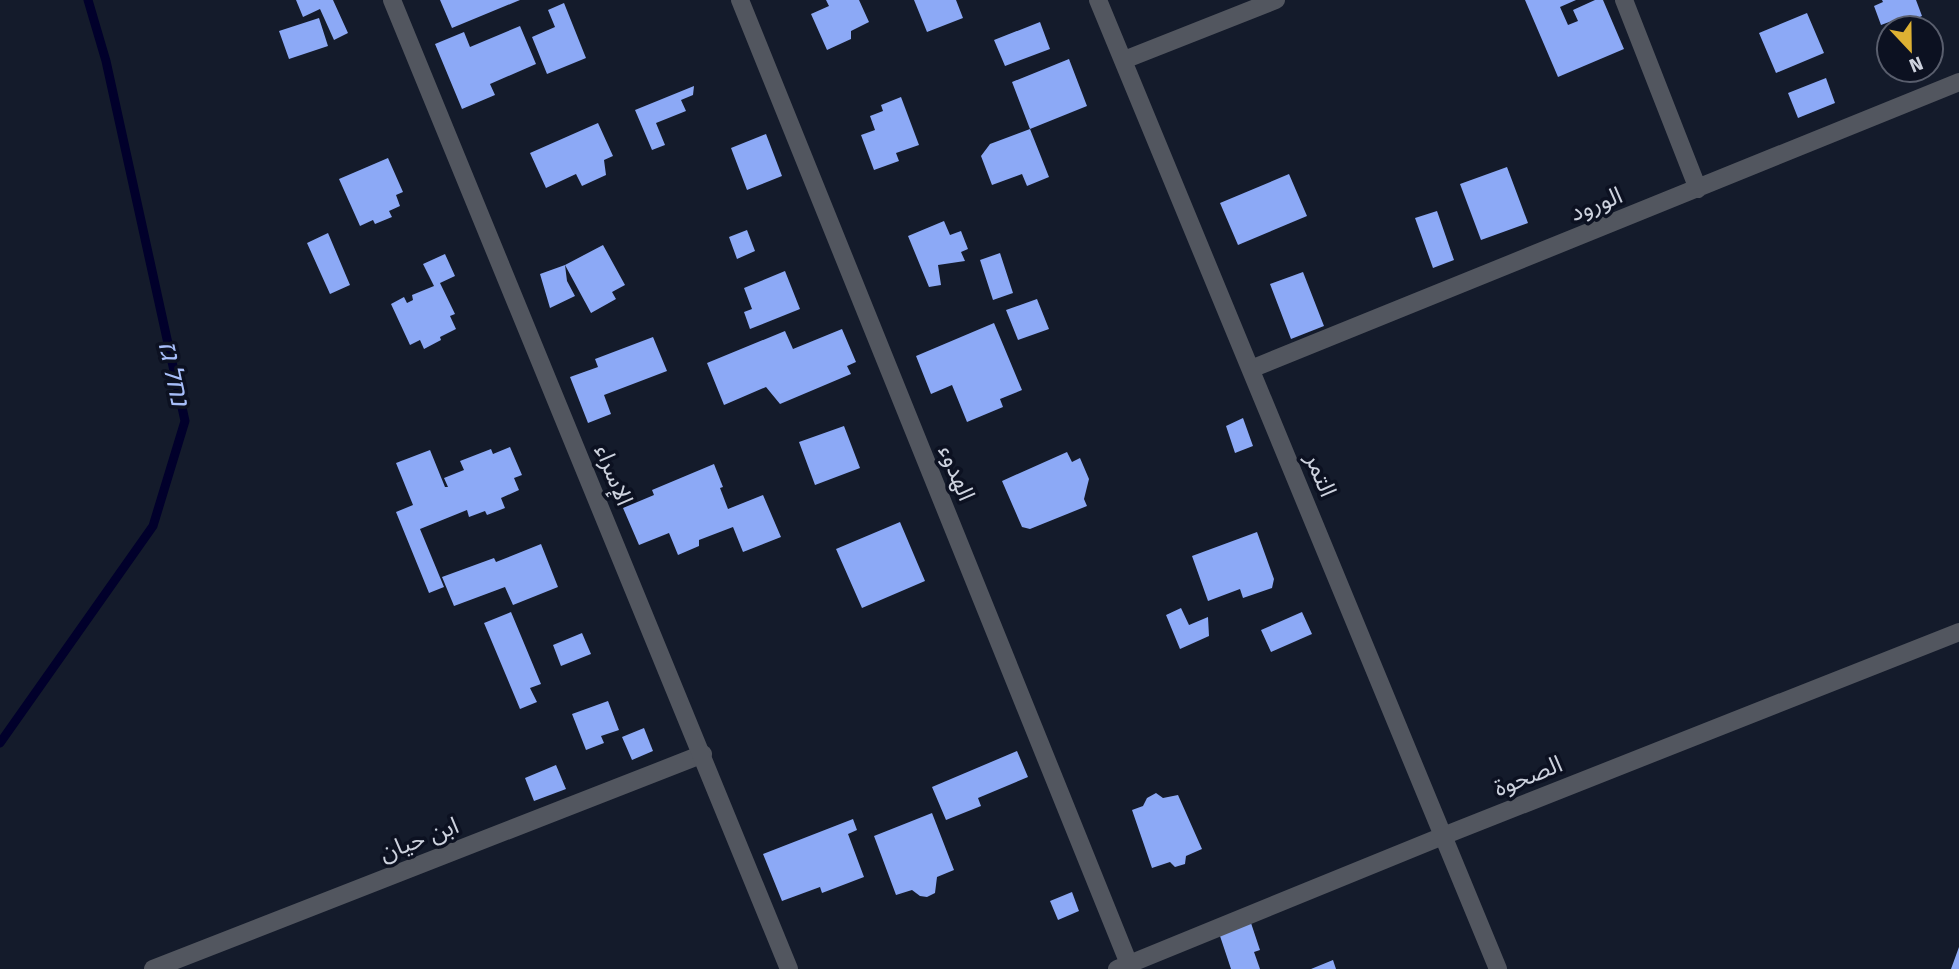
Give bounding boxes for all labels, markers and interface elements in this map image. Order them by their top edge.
north arrow [1875,14,1945,84]
text: N [1906,51,1926,77]
street label: الورود [1566,181,1626,227]
water label: נחל גז [152,338,196,411]
street label: الإسراء [587,441,639,510]
street label: الهدوء [933,441,981,505]
street label: التمر [1299,448,1342,501]
street label: الصحوة [1490,750,1566,802]
street label: ابن حيان [375,811,463,867]

